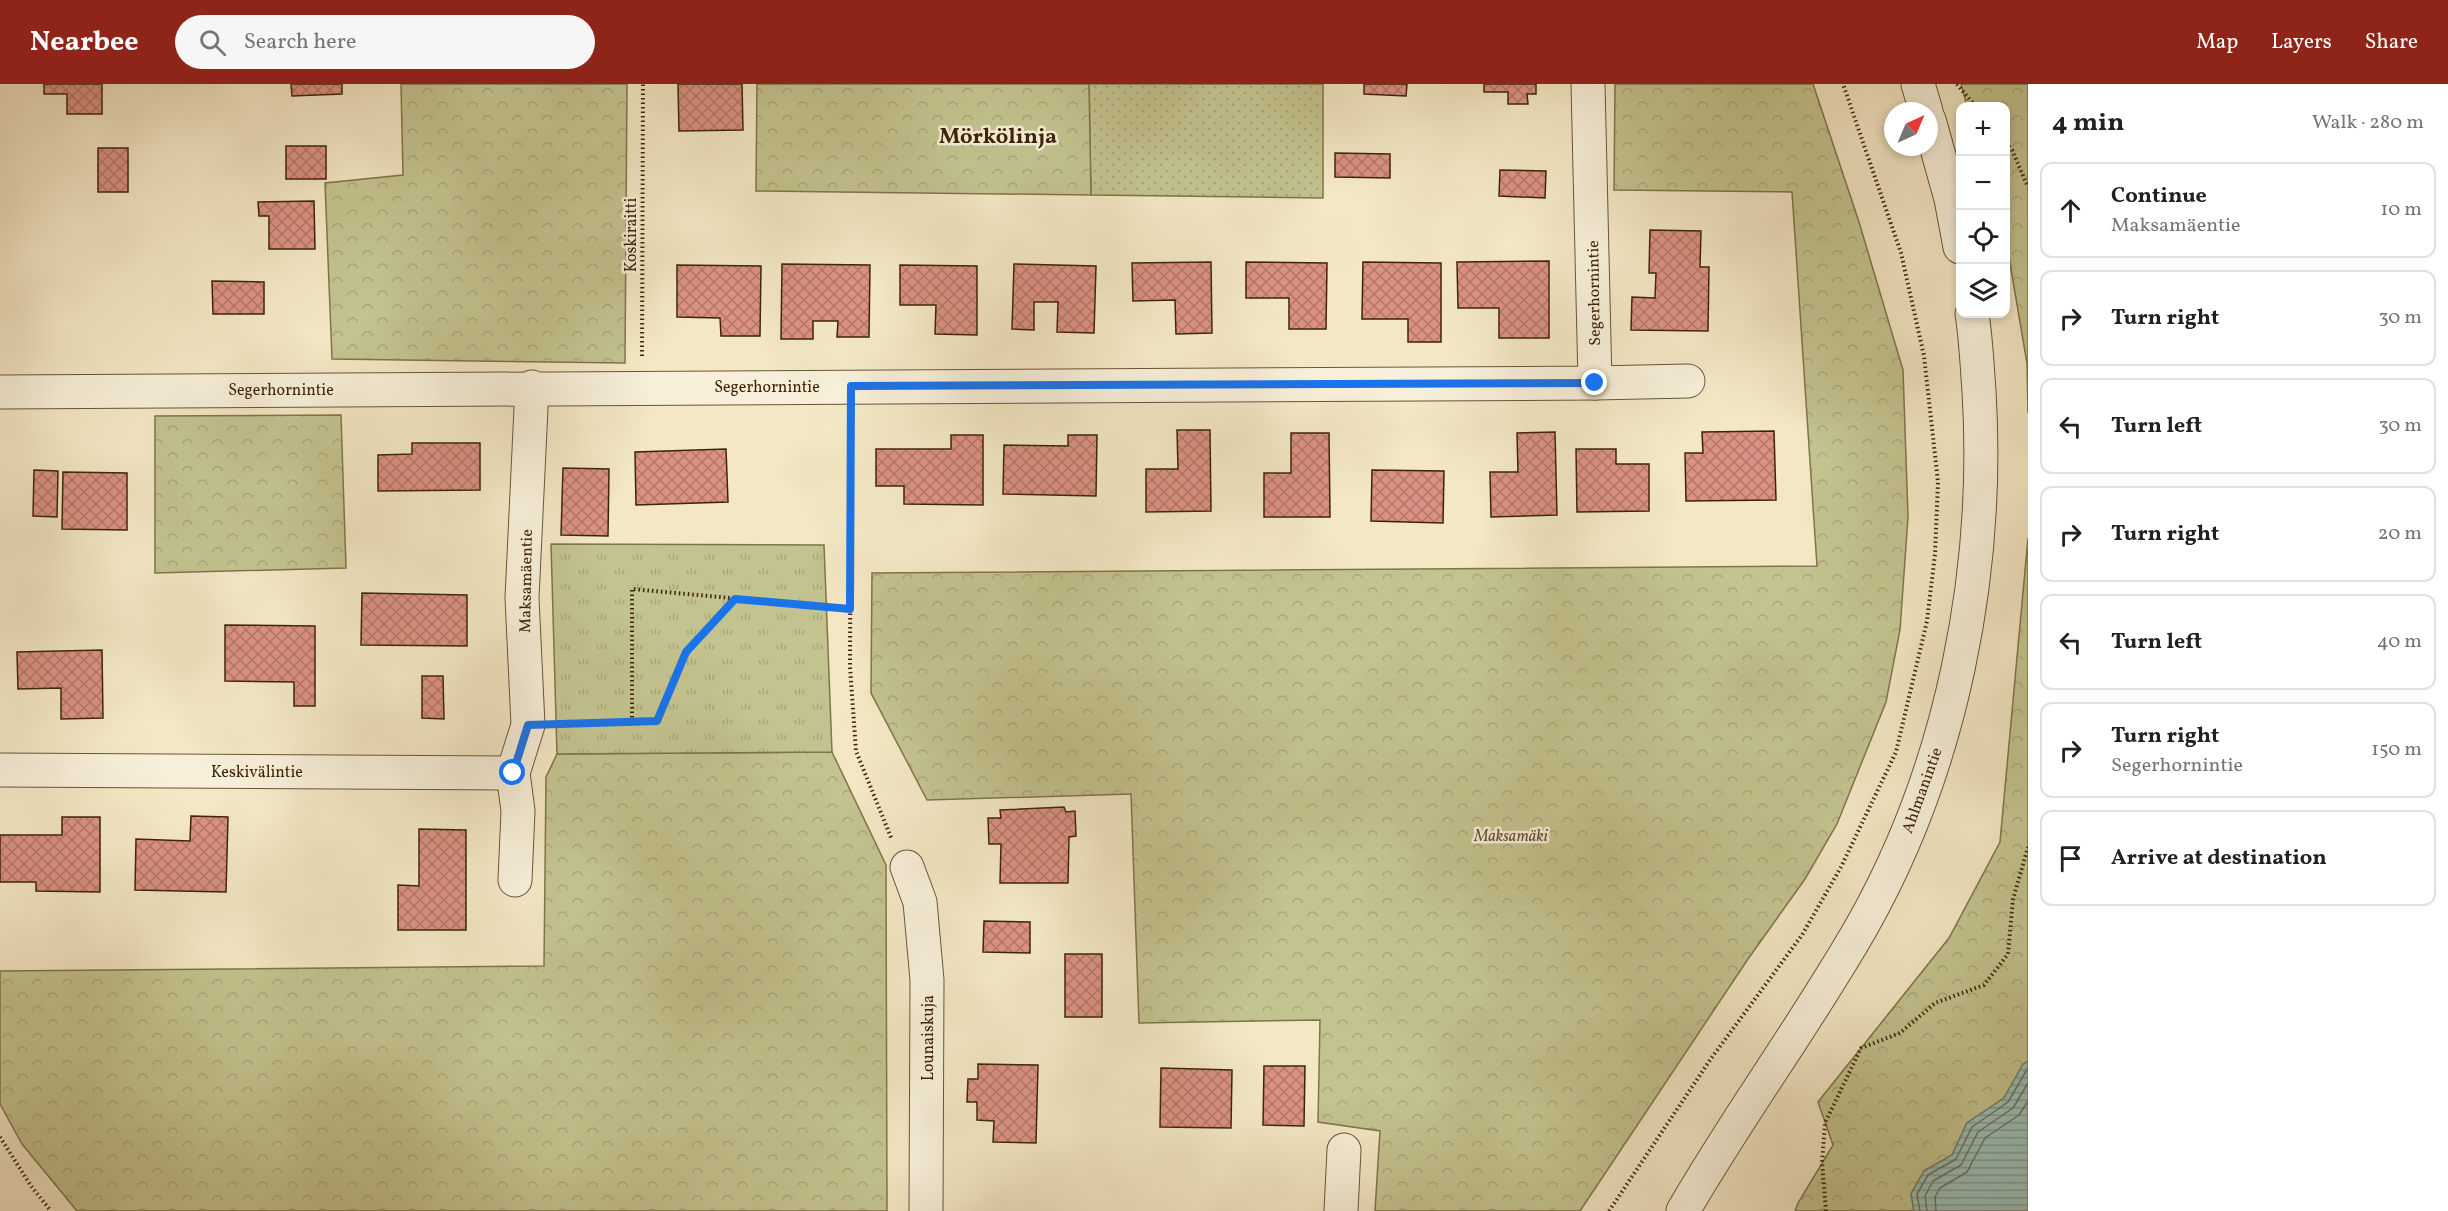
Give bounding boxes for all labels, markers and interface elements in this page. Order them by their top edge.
search box [175,15,595,69]
text: Nearbee [30,23,139,62]
icon: search [196,26,229,59]
text: Search here [244,27,356,58]
text: Map [2196,28,2238,57]
text: Layers [2271,28,2332,57]
text: Share [2365,28,2418,57]
north arrow [1884,102,1938,156]
map controls [1956,102,2010,318]
button: + [1956,102,2010,156]
text: 4 min [2052,105,2124,141]
text: Walk · 280 m [2312,109,2424,137]
district label: Mörkölinja [939,122,1057,153]
button: − [1956,156,2010,210]
text: Continue [2111,181,2207,212]
icon: ahead [2054,194,2087,227]
text: 10 m [2381,196,2422,224]
street label: Koskiraitti [621,198,643,272]
button: locate [1956,210,2010,264]
text: Maksamäentie [2111,212,2241,240]
street label: Segerhornintie [1583,240,1607,346]
button: layers [1956,264,2010,318]
icon: right [2054,302,2087,335]
text: Turn right [2111,303,2219,334]
text: 30 m [2378,304,2422,332]
route end [1581,369,1607,395]
street label: Segerhornintie [714,377,820,399]
street label: Segerhornintie [228,380,334,402]
icon: left [2054,410,2087,443]
text: Turn left [2111,411,2202,442]
text: 30 m [2378,412,2422,440]
icon: right [2054,518,2087,551]
text: Turn right [2111,519,2219,550]
text: 20 m [2378,520,2422,548]
street label: Maksamäentie [515,529,539,633]
icon: left [2054,626,2087,659]
text: Turn left [2111,627,2202,658]
text: 40 m [2377,628,2422,656]
text: Turn right [2111,721,2219,752]
icon: right [2054,734,2087,767]
text: 150 m [2371,736,2422,764]
street label: Ahlmanintie [1897,745,1949,837]
text: Segerhornintie [2111,752,2243,780]
route start [499,759,525,785]
street label: Keskivälintie [211,762,303,784]
park label: Maksamäki [1473,826,1549,848]
icon: arrive [2054,842,2087,875]
text: Arrive at destination [2111,843,2327,874]
street label: Lounaiskuja [918,995,940,1081]

